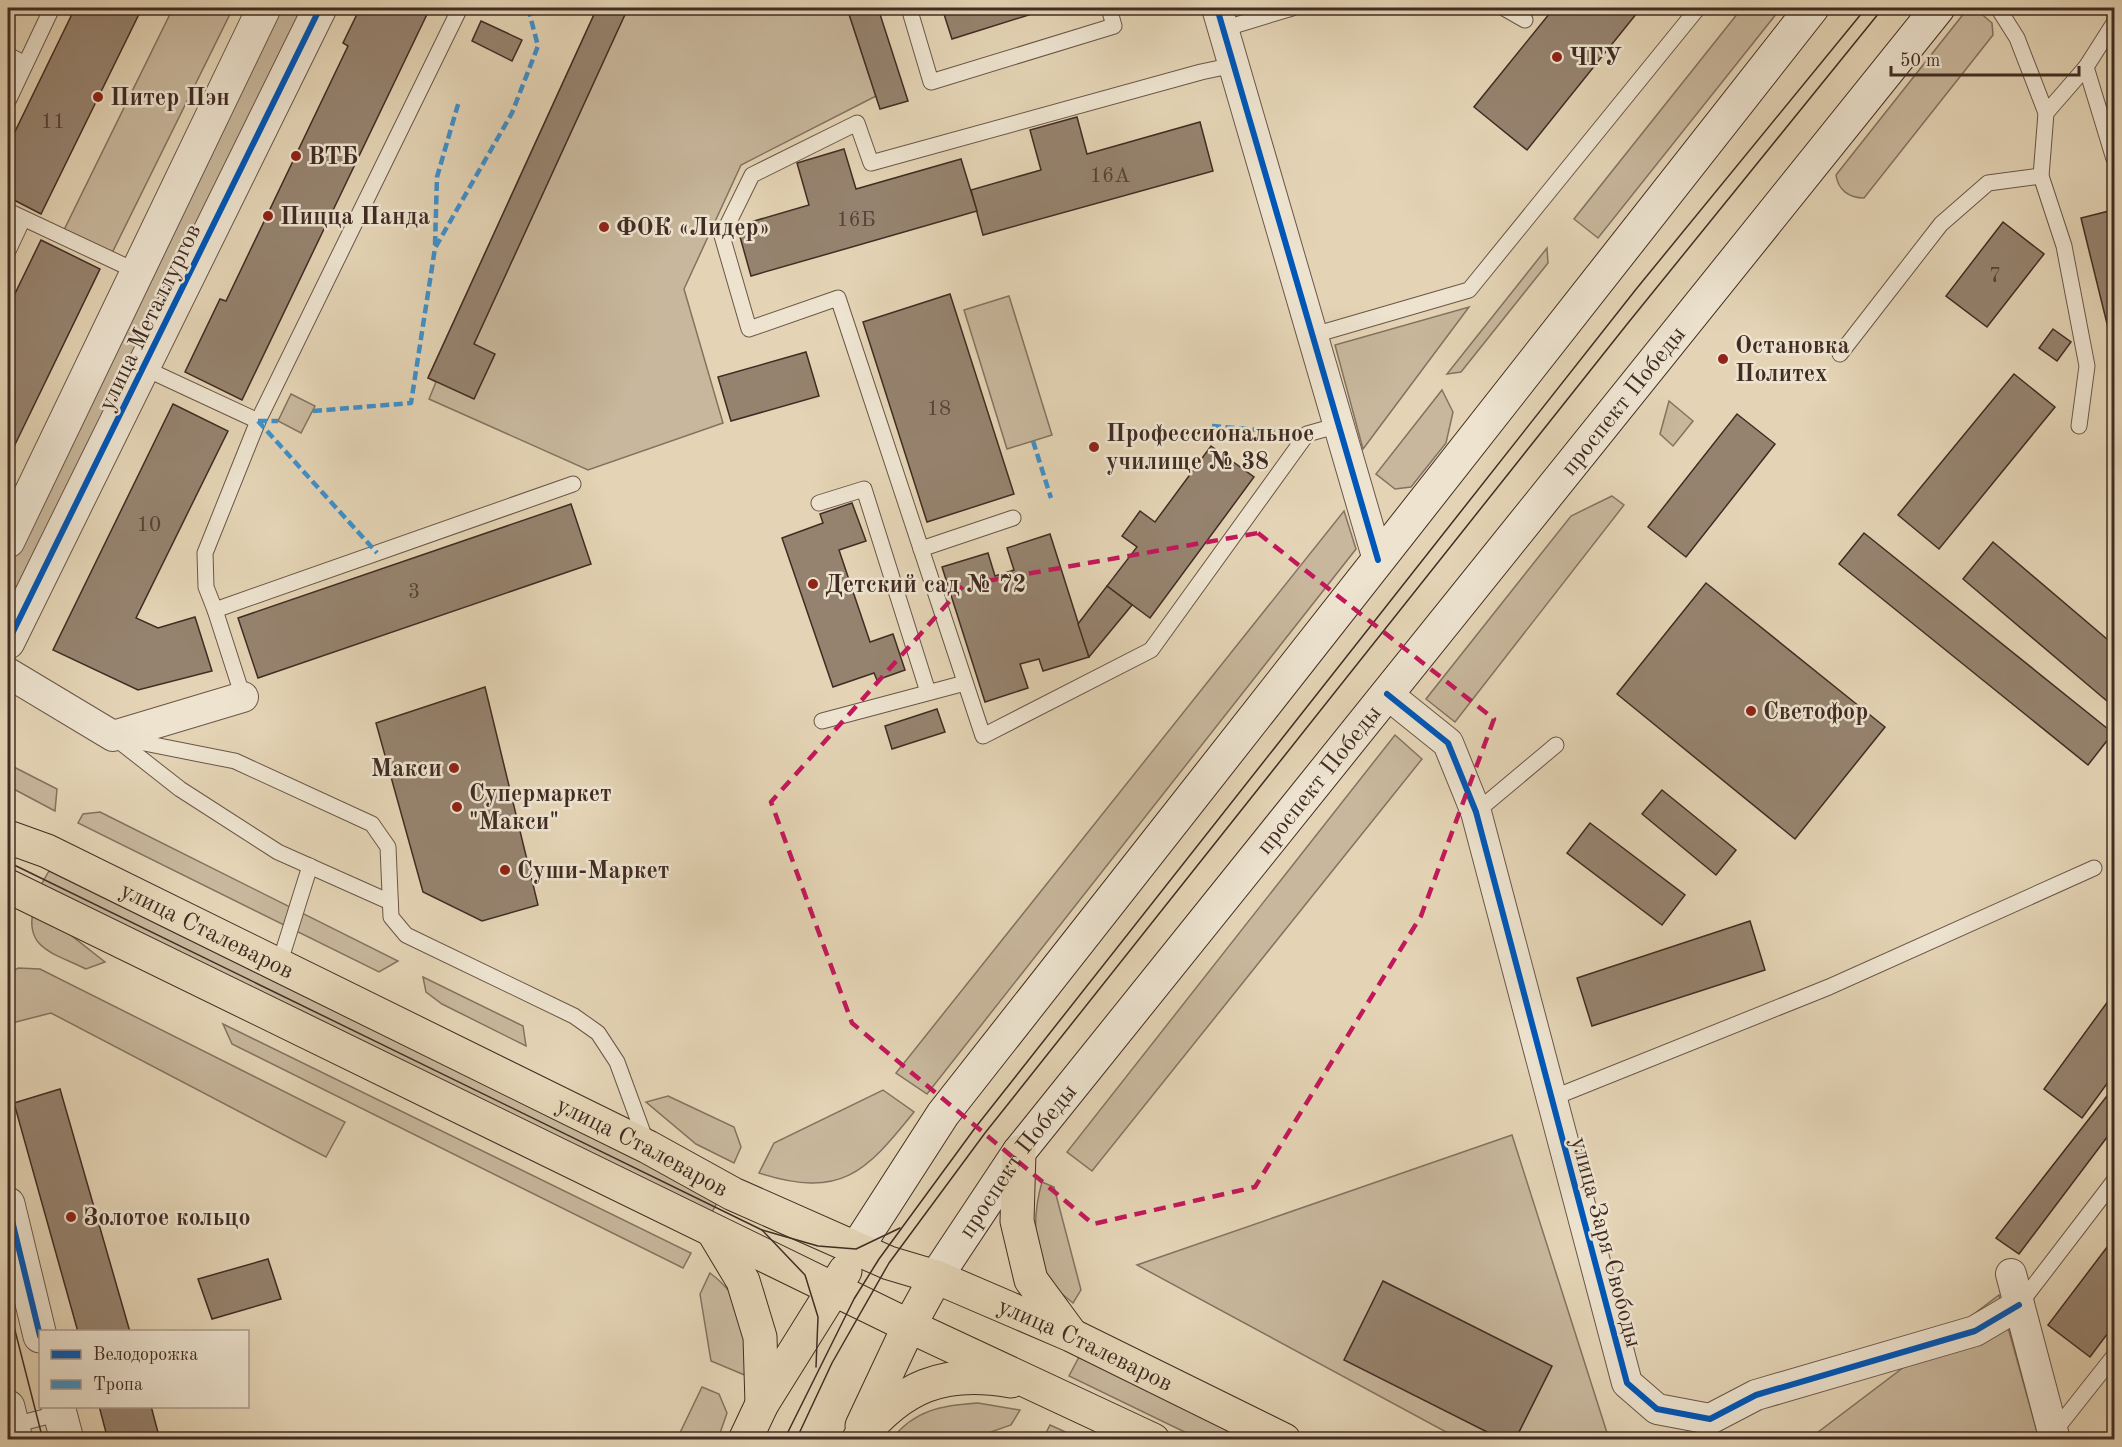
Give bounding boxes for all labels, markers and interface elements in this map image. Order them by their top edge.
scale bar [1891,39,2078,77]
place label: ЧГУ [1569,47,1622,71]
marker: ЧГУ [1550,50,1564,64]
text: 50 m [1900,52,1940,70]
place label: Питер Пэн [110,87,230,111]
marker: Питер Пэн [91,90,105,104]
house number: 11 [41,112,65,133]
place label: ВТБ [308,146,358,170]
marker: ВТБ [289,149,303,163]
house number: 16А [1090,166,1130,187]
place label: Пицца Панда [280,206,430,230]
marker: Пицца Панда [261,209,275,223]
house number: 16Б [836,210,876,231]
place label: ФОК «Лидер» [616,217,770,241]
marker: ФОК «Лидер» [597,220,611,234]
street label: улица Металлургов [95,221,206,415]
house number: 7 [1989,266,2001,287]
street label: проспект Победы [1557,323,1691,481]
place label: Остановка Политех [1735,335,1850,387]
marker: Остановка Политех [1716,352,1730,366]
house number: 18 [927,399,951,420]
place label: Профессиональное училище № 38 [1106,423,1314,475]
marker: Профессиональное училище № 38 [1087,440,1101,454]
house number: 10 [137,515,161,536]
place label: Детский сад № 72 [825,574,1027,598]
marker: Детский сад № 72 [806,577,820,591]
house number: 3 [408,582,420,603]
place label: Светофор [1763,701,1868,725]
street label: проспект Победы [1253,702,1387,860]
marker: Светофор [1744,704,1758,718]
place label: Макси [371,758,442,782]
marker: Макси [447,761,461,775]
place label: Супермаркет "Макси" [469,783,612,835]
marker: Супермаркет "Макси" [450,800,464,814]
place label: Суши-Маркет [517,860,669,884]
marker: Суши-Маркет [498,863,512,877]
street label: улица Сталеваров [116,879,297,984]
street label: проспект Победы [955,1080,1082,1243]
street label: улица Сталеваров [552,1094,731,1203]
street label: улица Заря Свободы [1565,1135,1645,1350]
place label: Золотое кольцо [83,1207,250,1231]
marker: Золотое кольцо [64,1210,78,1224]
street label: улица Сталеваров [994,1295,1176,1397]
legend [39,1330,249,1408]
text: Велодорожка [93,1346,198,1364]
text: Тропа [93,1376,143,1394]

